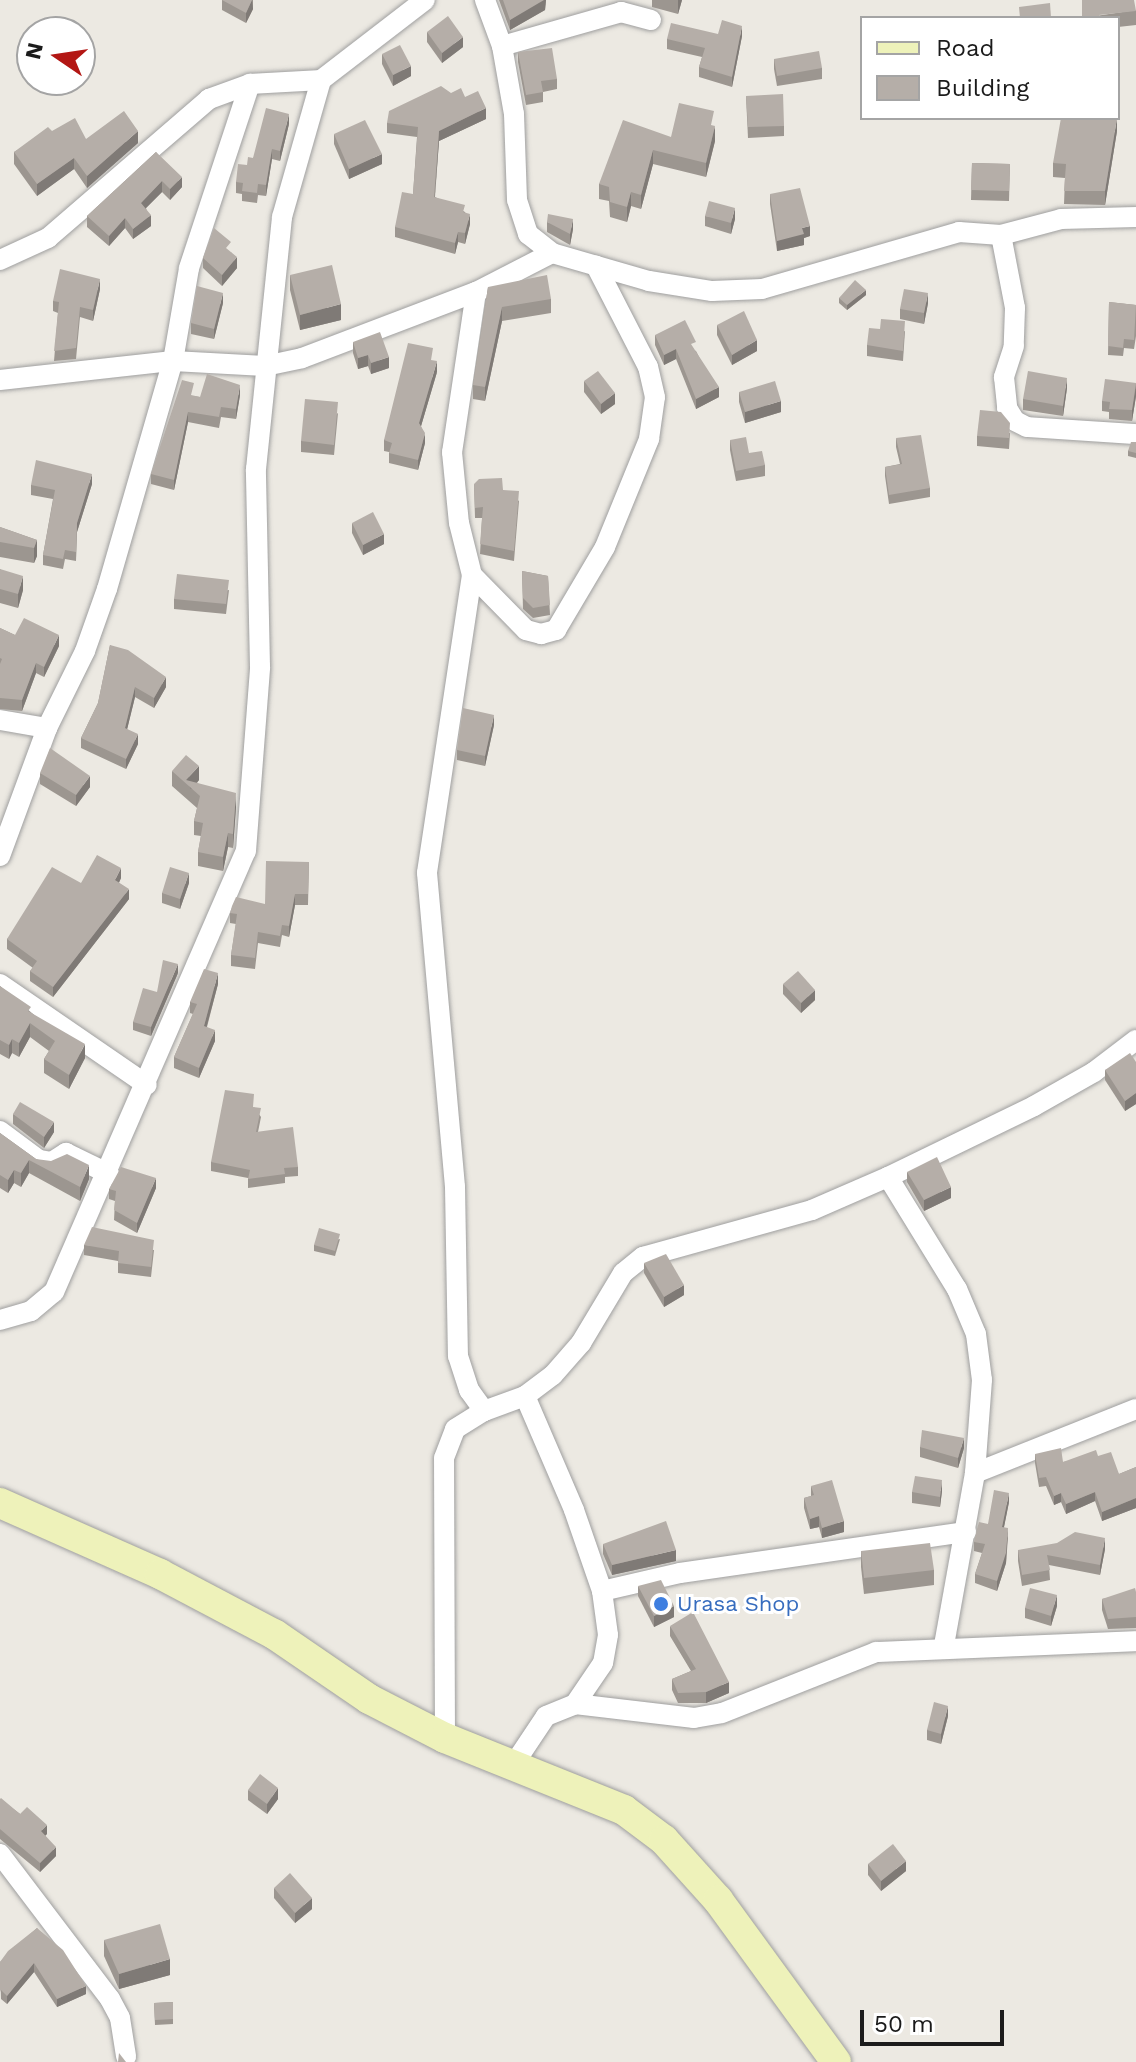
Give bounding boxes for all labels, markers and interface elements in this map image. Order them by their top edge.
north arrow [16,16,96,96]
legend [860,16,1120,120]
text: Road [936,34,995,62]
text: N [20,40,48,62]
text: Building [936,74,1029,102]
place label: Urasa Shop [677,1591,800,1617]
marker: Urasa Shop [652,1595,670,1613]
scale bar [864,1994,1008,2044]
text: 50 m [874,2010,934,2038]

